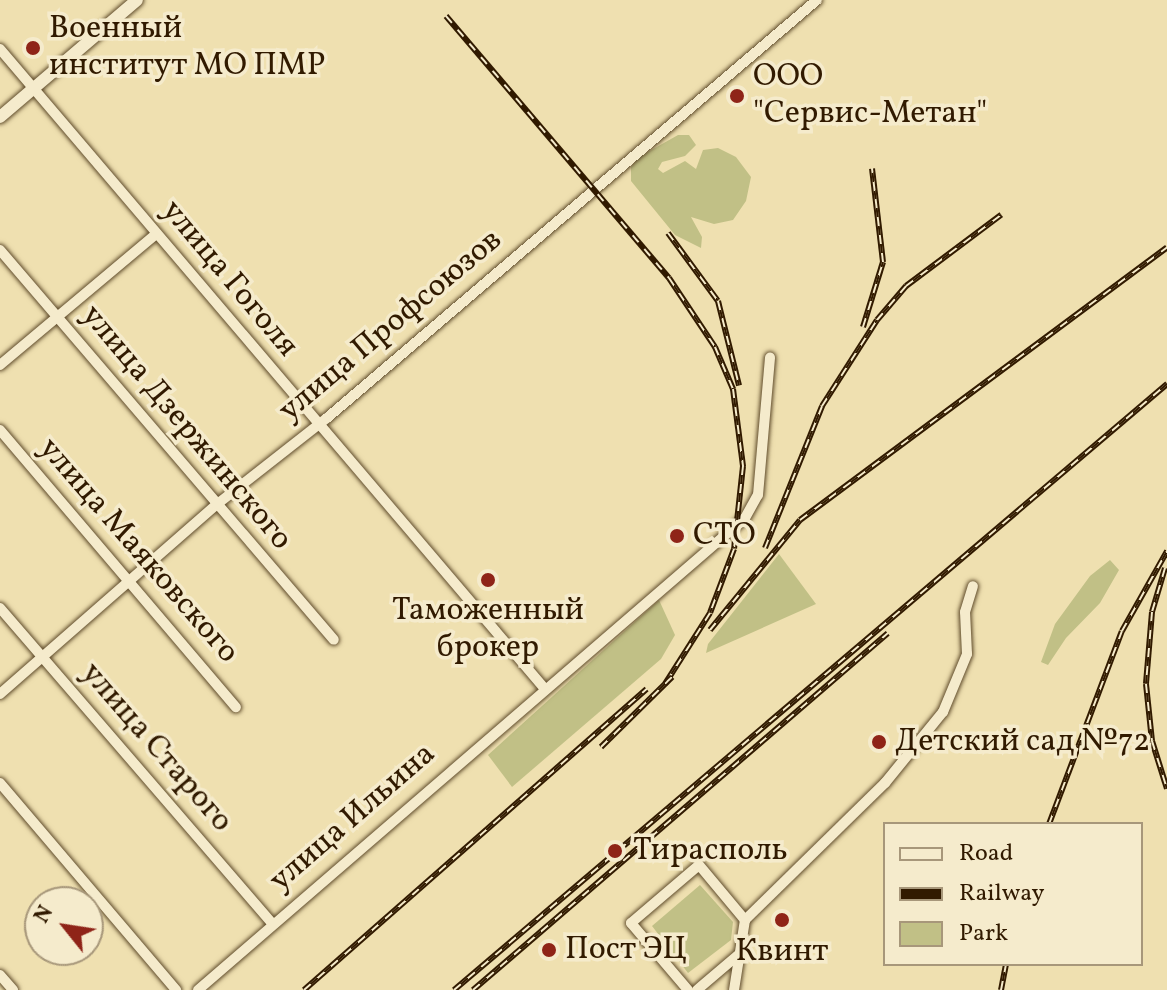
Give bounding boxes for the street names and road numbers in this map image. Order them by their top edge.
street label: улица Гоголя [152,193,306,365]
street label: улица Профсоюзов [272,221,510,431]
street label: улица Дзержинского [72,298,300,558]
street label: улица Маяковского [30,430,246,672]
street label: улица Старого [72,655,240,841]
street label: улица Ильина [262,735,444,901]

